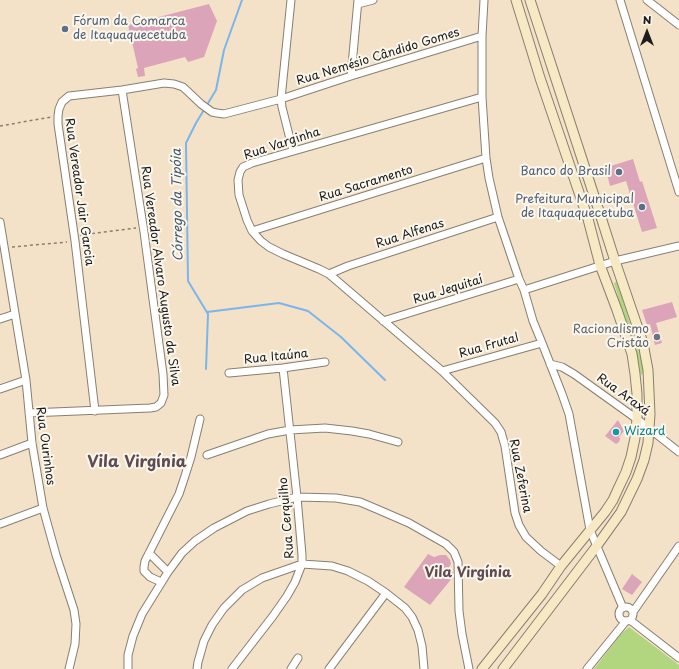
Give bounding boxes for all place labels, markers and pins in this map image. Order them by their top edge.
place label: Fórum da Comarca de Itaquaquecetuba [73,15,186,43]
marker: Fórum da Comarca de Itaquaquecetuba [60,24,70,34]
place label: Banco do Brasil [520,165,611,179]
marker: Banco do Brasil [614,167,624,177]
place label: Prefeitura Municipal de Itaquaquecetuba [515,193,634,221]
marker: Prefeitura Municipal de Itaquaquecetuba [637,202,647,212]
place label: Racionalismo Cristão [573,323,649,351]
marker: Racionalismo Cristão [652,332,662,342]
place label: Wizard [624,425,665,439]
marker: Wizard [611,427,621,437]

